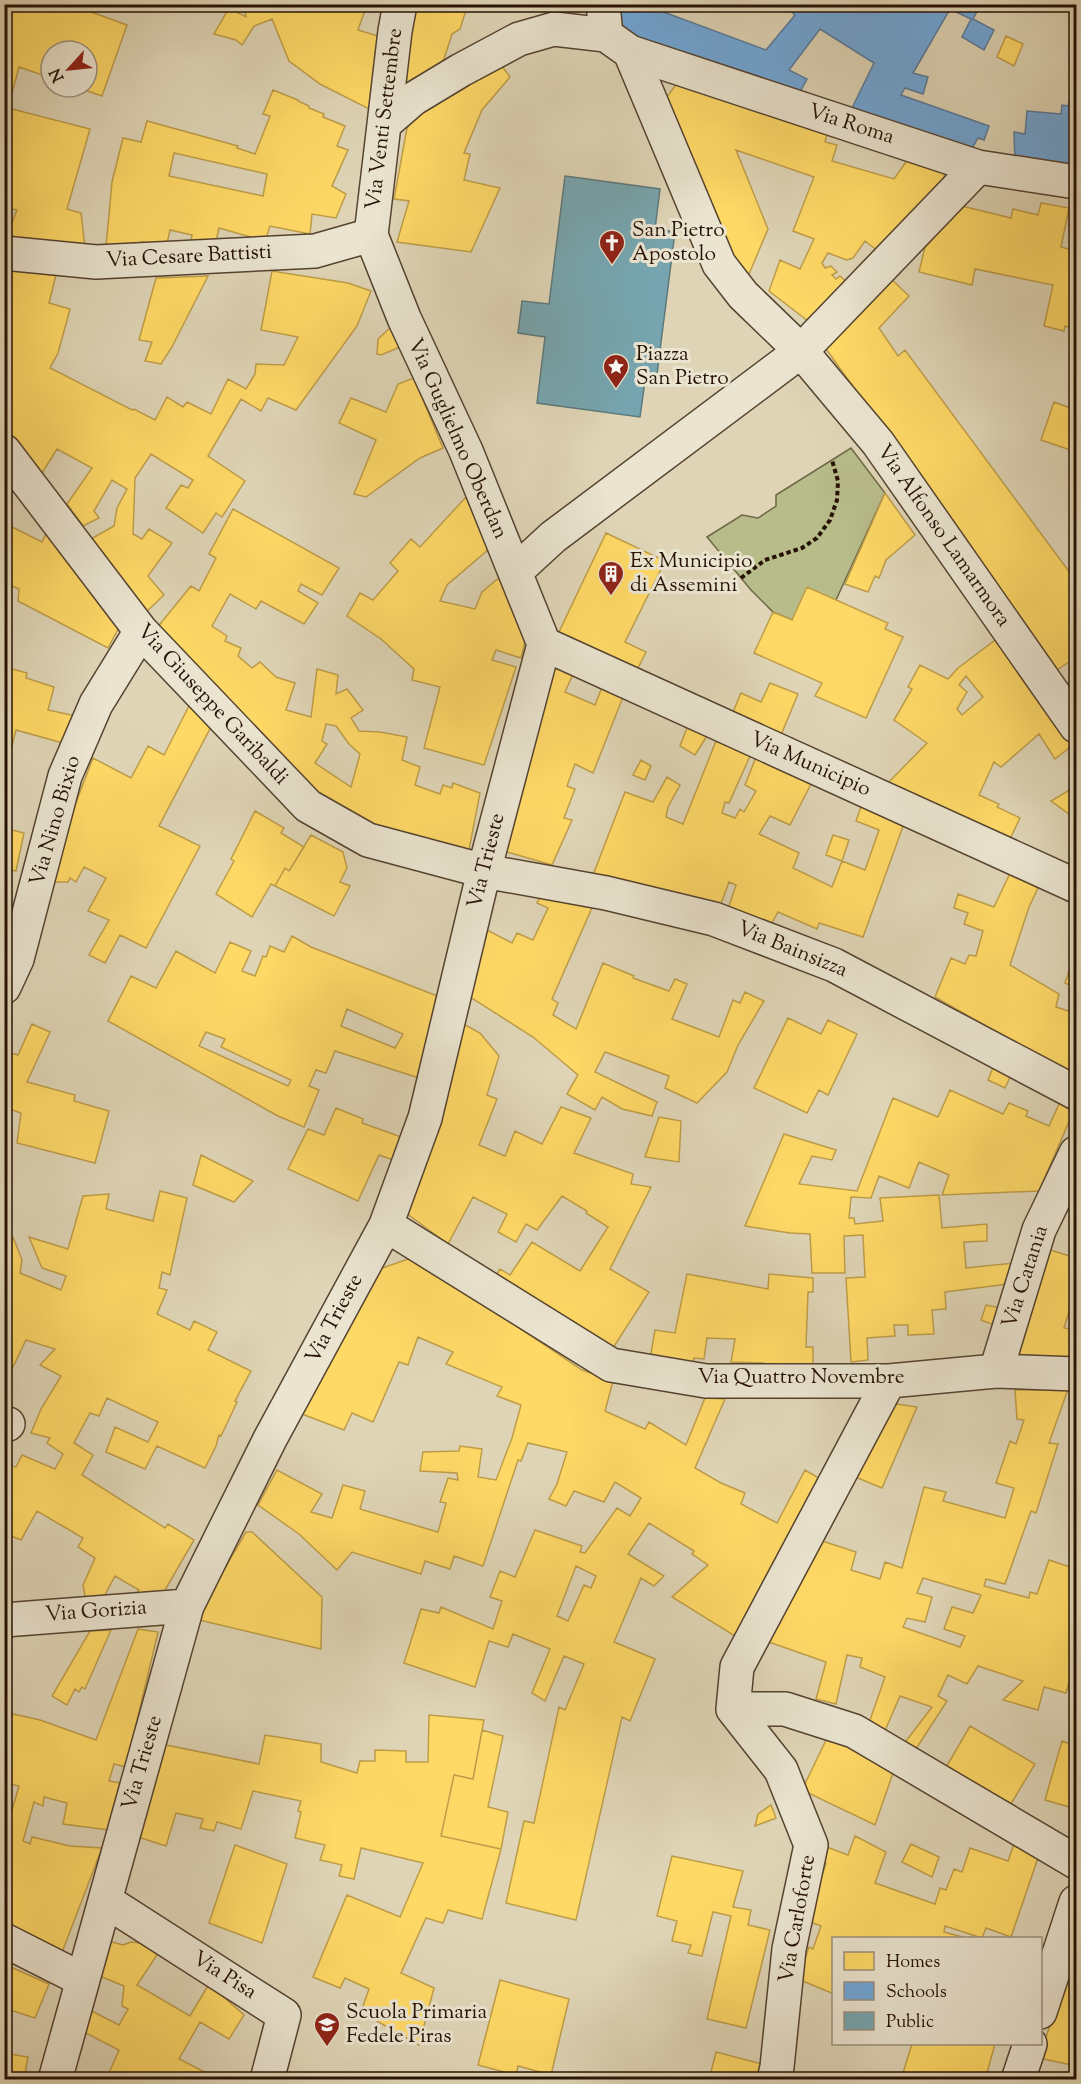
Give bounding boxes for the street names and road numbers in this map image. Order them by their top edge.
street label: Via Venti Settembre [359,26,411,212]
street label: Via Roma [804,97,898,153]
street label: Via Cesare Battisti [105,238,273,276]
street label: Via Guglielmo Oberdan [399,334,515,544]
street label: Via Alfonso Lamarmora [869,439,1018,634]
street label: Via Giuseppe Garibaldi [129,618,295,792]
street label: Via Municipio [745,725,875,805]
street label: Via Nino Bixio [23,752,89,890]
street label: Via Trieste [461,810,513,912]
street label: Via Bainsizza [732,914,852,986]
street label: Via Catania [995,1221,1057,1332]
street label: Via Trieste [299,1269,371,1369]
street label: Via Quattro Novembre [697,1363,905,1393]
street label: Via Gorizia [44,1593,148,1631]
street label: Via Trieste [115,1712,171,1814]
street label: Via Carloforte [772,1852,824,1986]
street label: Via Pisa [186,1944,262,2008]

